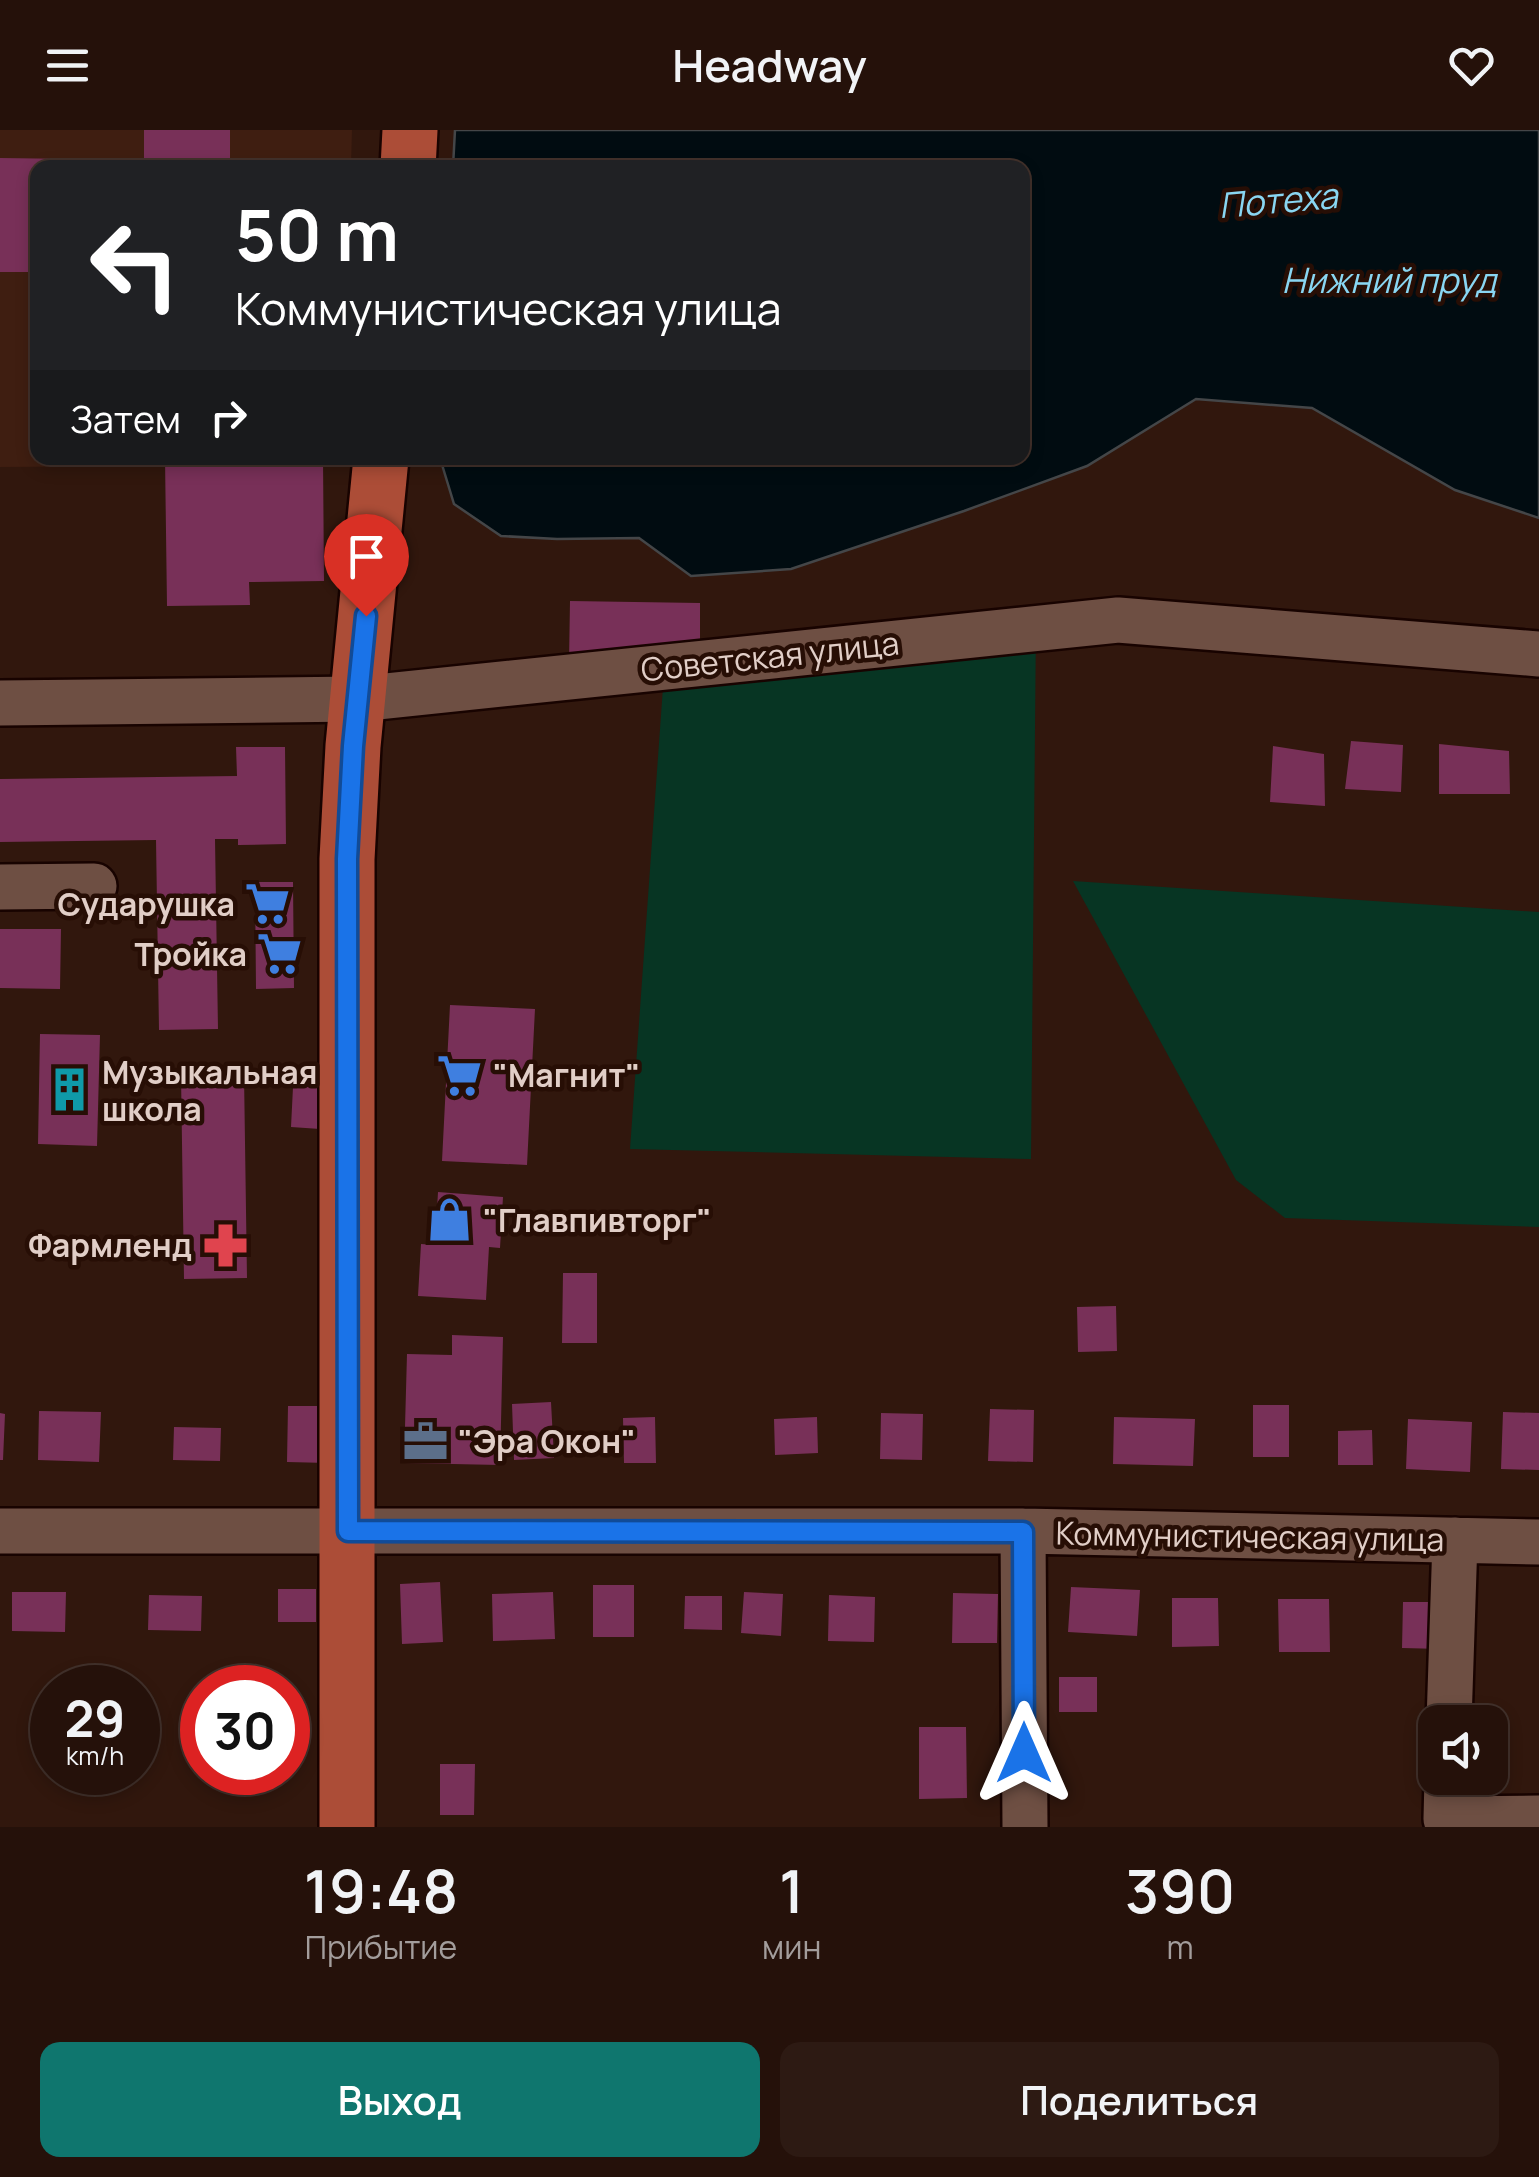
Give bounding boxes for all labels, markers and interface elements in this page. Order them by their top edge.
text: Headway [672,34,867,96]
icon: menu [40,38,95,93]
icon: heart [1444,38,1499,93]
water label: Потеха [1217,171,1341,229]
text: 50 m [235,186,399,282]
icon: left [70,200,200,330]
water label: Нижний пруд [1282,256,1498,304]
text: Коммунистическая улица [235,277,781,339]
icon: right [201,390,256,445]
text: Затем [70,392,181,444]
pin [324,514,409,617]
icon: arrive [339,529,394,584]
street label: Советская улица [639,621,901,691]
supermarket icon: Сударушка [244,880,292,928]
place label: Сударушка [57,882,235,926]
supermarket icon: Тройка [256,930,304,978]
place label: Тройка [135,932,247,976]
place label: Музыкальная школа [102,1050,317,1131]
supermarket icon: "Магнит" [436,1051,484,1099]
place label: "Магнит" [493,1053,640,1097]
building icon: Музыкальная школа [45,1066,93,1114]
shop icon: "Главпивторг" [426,1196,474,1244]
place label: "Главпивторг" [483,1198,712,1242]
pharmacy icon: Фармленд [201,1221,249,1269]
place label: Фармленд [28,1223,192,1267]
office icon: "Эра Окон" [401,1417,449,1465]
place label: "Эра Окон" [458,1419,636,1463]
street label: Коммунистическая улица [1055,1511,1445,1561]
speed limit sign: 30 [180,1665,310,1795]
text: 29 [65,1684,125,1752]
position arrow [972,1701,1076,1805]
map controls [1418,1705,1508,1795]
button: sound [1418,1705,1508,1795]
text: km/h [66,1738,124,1773]
text: 19:48 [304,1849,458,1931]
text: 1 [779,1849,804,1931]
text: 390 [1125,1849,1235,1931]
text: Прибытие [305,1925,457,1969]
text: мин [762,1925,821,1969]
text: m [1167,1925,1194,1969]
button: Выход [40,2042,760,2157]
button: Поделиться [780,2042,1499,2157]

